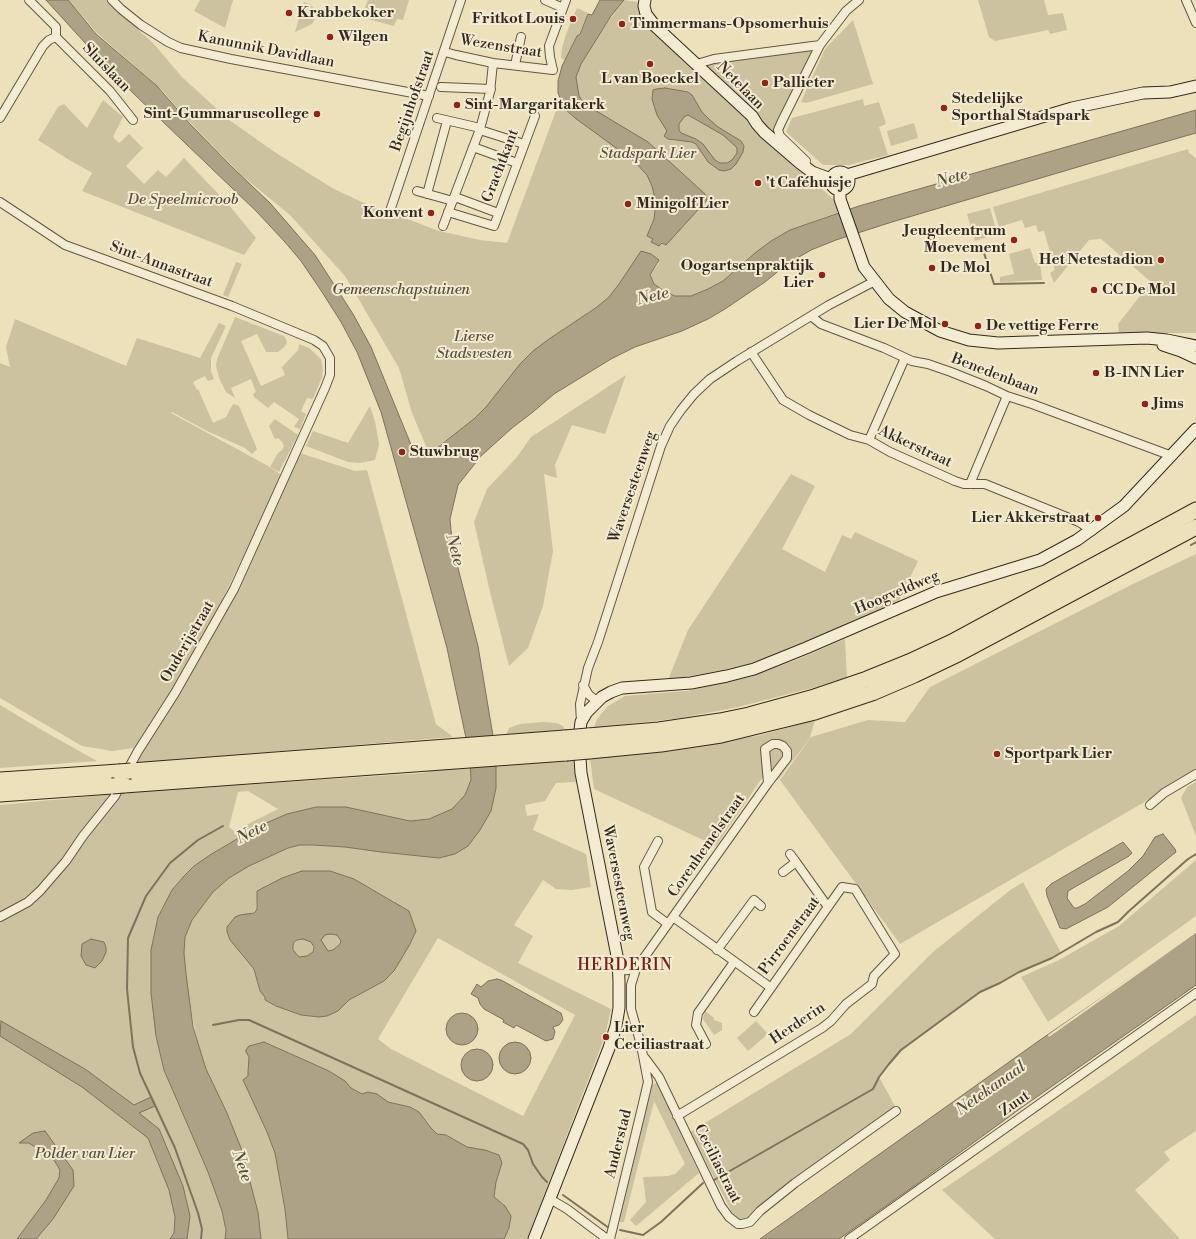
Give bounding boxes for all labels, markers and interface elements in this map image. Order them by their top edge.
place label: Krabbekoker [297,4,394,22]
marker: Krabbekoker [284,8,294,18]
place label: Fritkot Louis [472,10,565,28]
marker: Fritkot Louis [568,14,578,24]
place label: Timmermans-Opsomerhuis [630,15,828,33]
marker: Timmermans-Opsomerhuis [617,19,627,29]
street label: Kanunnik Davidlaan [196,28,336,72]
place label: Wilgen [338,28,388,46]
marker: Wilgen [325,32,335,42]
street label: Wezenstraat [459,32,543,62]
street label: Sluislaan [78,40,134,96]
street label: Begijnhofstraat [387,48,439,154]
street label: Netelaan [712,58,768,114]
marker: L van Boeckel [645,59,655,69]
place label: L van Boeckel [601,70,699,88]
place label: Pallieter [773,74,835,92]
marker: Pallieter [760,78,770,88]
place label: Stedelijke Sporthal Stadspark [952,90,1090,125]
place label: Sint-Margaritakerk [465,96,605,114]
marker: Sint-Margaritakerk [452,100,462,110]
marker: Stedelijke Sporthal Stadspark [939,103,949,113]
place label: Sint-Gummaruscollege [144,105,309,123]
marker: Sint-Gummaruscollege [312,109,322,119]
street label: Grachtkant [479,127,523,205]
park label: Stadspark Lier [600,145,696,163]
water label: Nete [934,165,970,193]
place label: 't Caféhuisje [766,174,852,192]
marker: 't Caféhuisje [753,178,763,188]
park label: De Speelmicroob [128,191,238,209]
place label: Minigolf Lier [636,195,729,213]
marker: Minigolf Lier [623,199,633,209]
place label: Konvent [363,204,423,222]
marker: Konvent [426,208,436,218]
place label: Jeugdcentrum Moevement [904,222,1006,257]
marker: Jeugdcentrum Moevement [1009,235,1019,245]
street label: Sint-Annastraat [107,238,215,292]
place label: Het Netestadion [1039,251,1153,269]
marker: Het Netestadion [1156,255,1166,265]
place label: Oogartsenpraktijk Lier [681,257,814,292]
place label: De Mol [940,259,990,277]
marker: De Mol [927,263,937,273]
marker: Oogartsenpraktijk Lier [817,270,827,280]
park label: Gemeenschapstuinen [332,281,470,299]
place label: CC De Mol [1102,281,1176,299]
water label: Nete [635,284,671,310]
marker: CC De Mol [1089,285,1099,295]
place label: Lier De Mol [854,315,937,333]
place label: De vettige Ferre [986,317,1099,335]
marker: Lier De Mol [940,319,950,329]
marker: De vettige Ferre [973,321,983,331]
park label: Lierse Stadsvesten [436,328,512,363]
street label: Benedenbaan [949,350,1041,400]
place label: B-INN Lier [1104,364,1184,382]
marker: B-INN Lier [1091,368,1101,378]
place label: Jims [1153,395,1184,413]
marker: Jims [1140,399,1150,409]
street label: Akkerstraat [875,422,955,472]
street label: Waversesteenweg [605,429,661,545]
place label: Stuwbrug [410,443,479,461]
marker: Stuwbrug [397,447,407,457]
place label: Lier Akkerstraat [971,509,1090,527]
marker: Lier Akkerstraat [1093,513,1103,523]
water label: Nete [441,532,467,568]
street label: Hoogveldweg [852,567,942,619]
street label: Ouderijstraat [157,598,219,686]
place label: Sportpark Lier [1005,745,1112,763]
marker: Sportpark Lier [992,749,1002,759]
street label: Corenhemelstraat [665,791,749,901]
water label: Nete [233,817,271,849]
street label: Waversesteenweg [598,824,638,942]
street label: Pirroenstraat [756,893,824,979]
district label: HERDERIN [577,956,673,976]
street label: Herderin [767,999,829,1049]
place label: Lier Ceciliastraat [614,1019,704,1054]
marker: Lier Ceciliastraat [601,1032,611,1042]
water label: Netekanaal [952,1058,1030,1120]
street label: Zuut [997,1087,1033,1121]
street label: Anderstad [602,1108,636,1180]
street label: Ceciliastraat [689,1121,745,1207]
park label: Polder van Lier [35,1145,135,1163]
water label: Nete [227,1148,255,1184]

